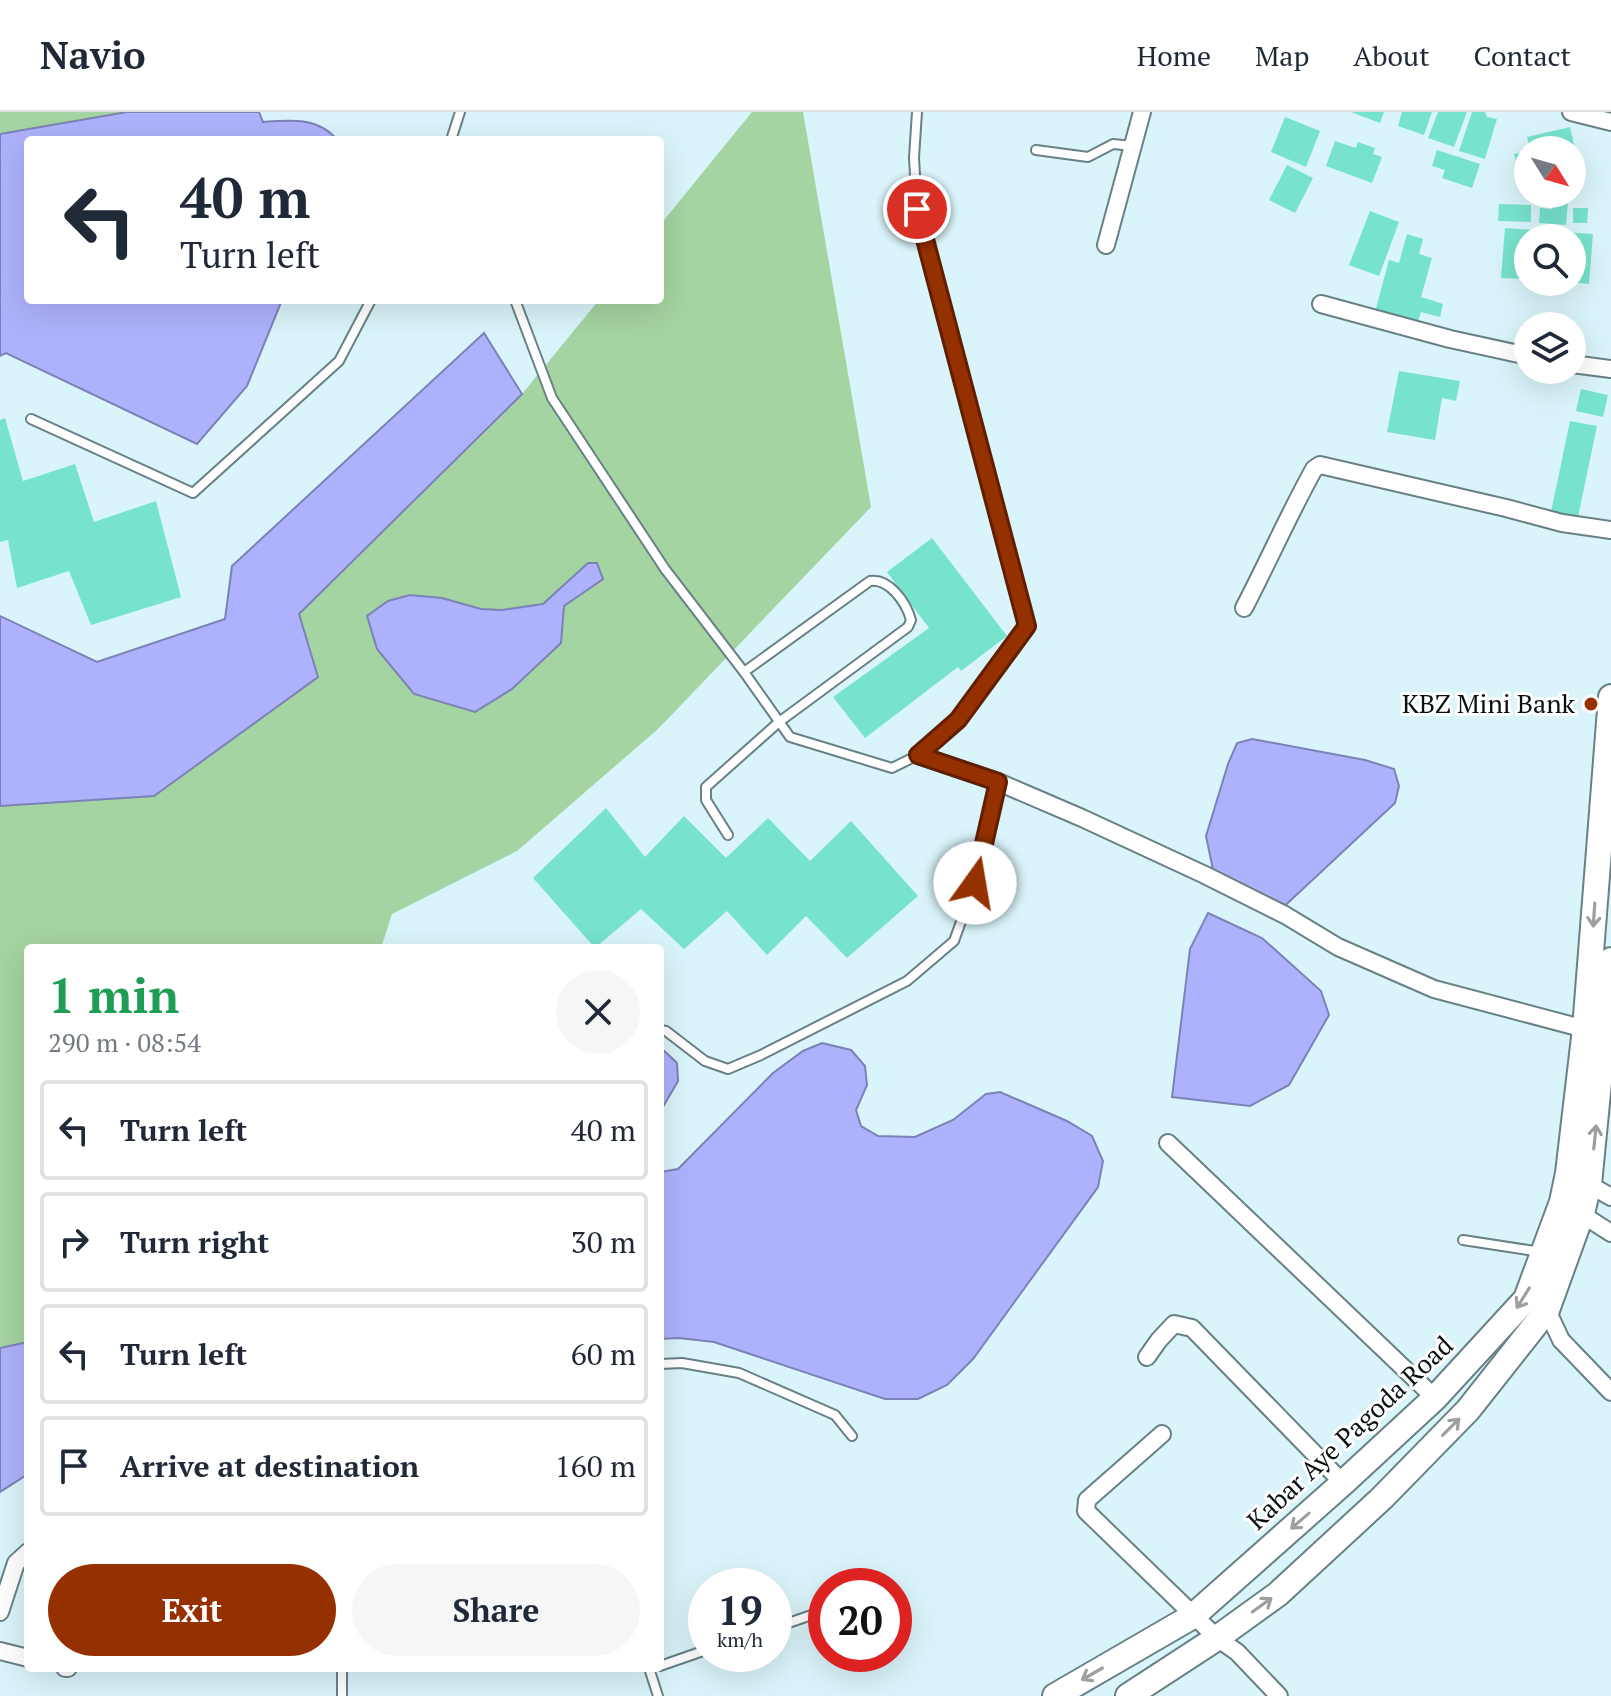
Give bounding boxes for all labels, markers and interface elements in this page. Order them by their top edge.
text: Navio [40,30,146,80]
text: Home [1137,37,1211,74]
text: Map [1255,37,1309,74]
text: About [1353,37,1430,74]
text: Contact [1474,37,1571,74]
north arrow [1514,136,1586,208]
map controls [1514,136,1586,384]
text: 40 m [180,160,310,234]
icon: left [48,168,152,272]
pin [883,175,951,243]
icon: arrive [895,187,939,231]
button: search [1514,224,1586,296]
text: Turn left [180,231,320,278]
button: layers [1514,312,1586,384]
place label: KBZ Mini Bank [1402,686,1576,720]
marker: KBZ Mini Bank [1582,695,1600,713]
position arrow [933,841,1017,925]
one-way arrow [1586,901,1601,927]
text: 1 min [48,963,179,1027]
button: close [556,970,640,1054]
text: 290 m · 08:54 [48,1025,201,1059]
icon: left [52,1108,96,1152]
text: Turn left [120,1110,247,1150]
text: 40 m [571,1110,636,1150]
one-way arrow [1587,1124,1602,1150]
icon: right [52,1220,96,1264]
text: Turn right [120,1222,269,1262]
text: 30 m [571,1222,636,1262]
one-way arrow [1515,1286,1531,1309]
street label: Kabar Aye Pagoda Road [1239,1328,1459,1537]
icon: left [52,1332,96,1376]
text: Turn left [120,1334,247,1374]
text: 60 m [571,1334,636,1374]
one-way arrow [1442,1417,1461,1437]
icon: arrive [52,1444,96,1488]
text: Arrive at destination [120,1446,419,1486]
text: 160 m [555,1446,636,1486]
one-way arrow [1291,1512,1311,1530]
button: Exit [48,1564,336,1656]
button: Share [352,1564,640,1656]
speed limit sign: 20 [808,1568,912,1672]
text: 19 [717,1583,763,1636]
one-way arrow [1251,1597,1273,1613]
text: km/h [717,1626,763,1653]
one-way arrow [1081,1666,1104,1682]

